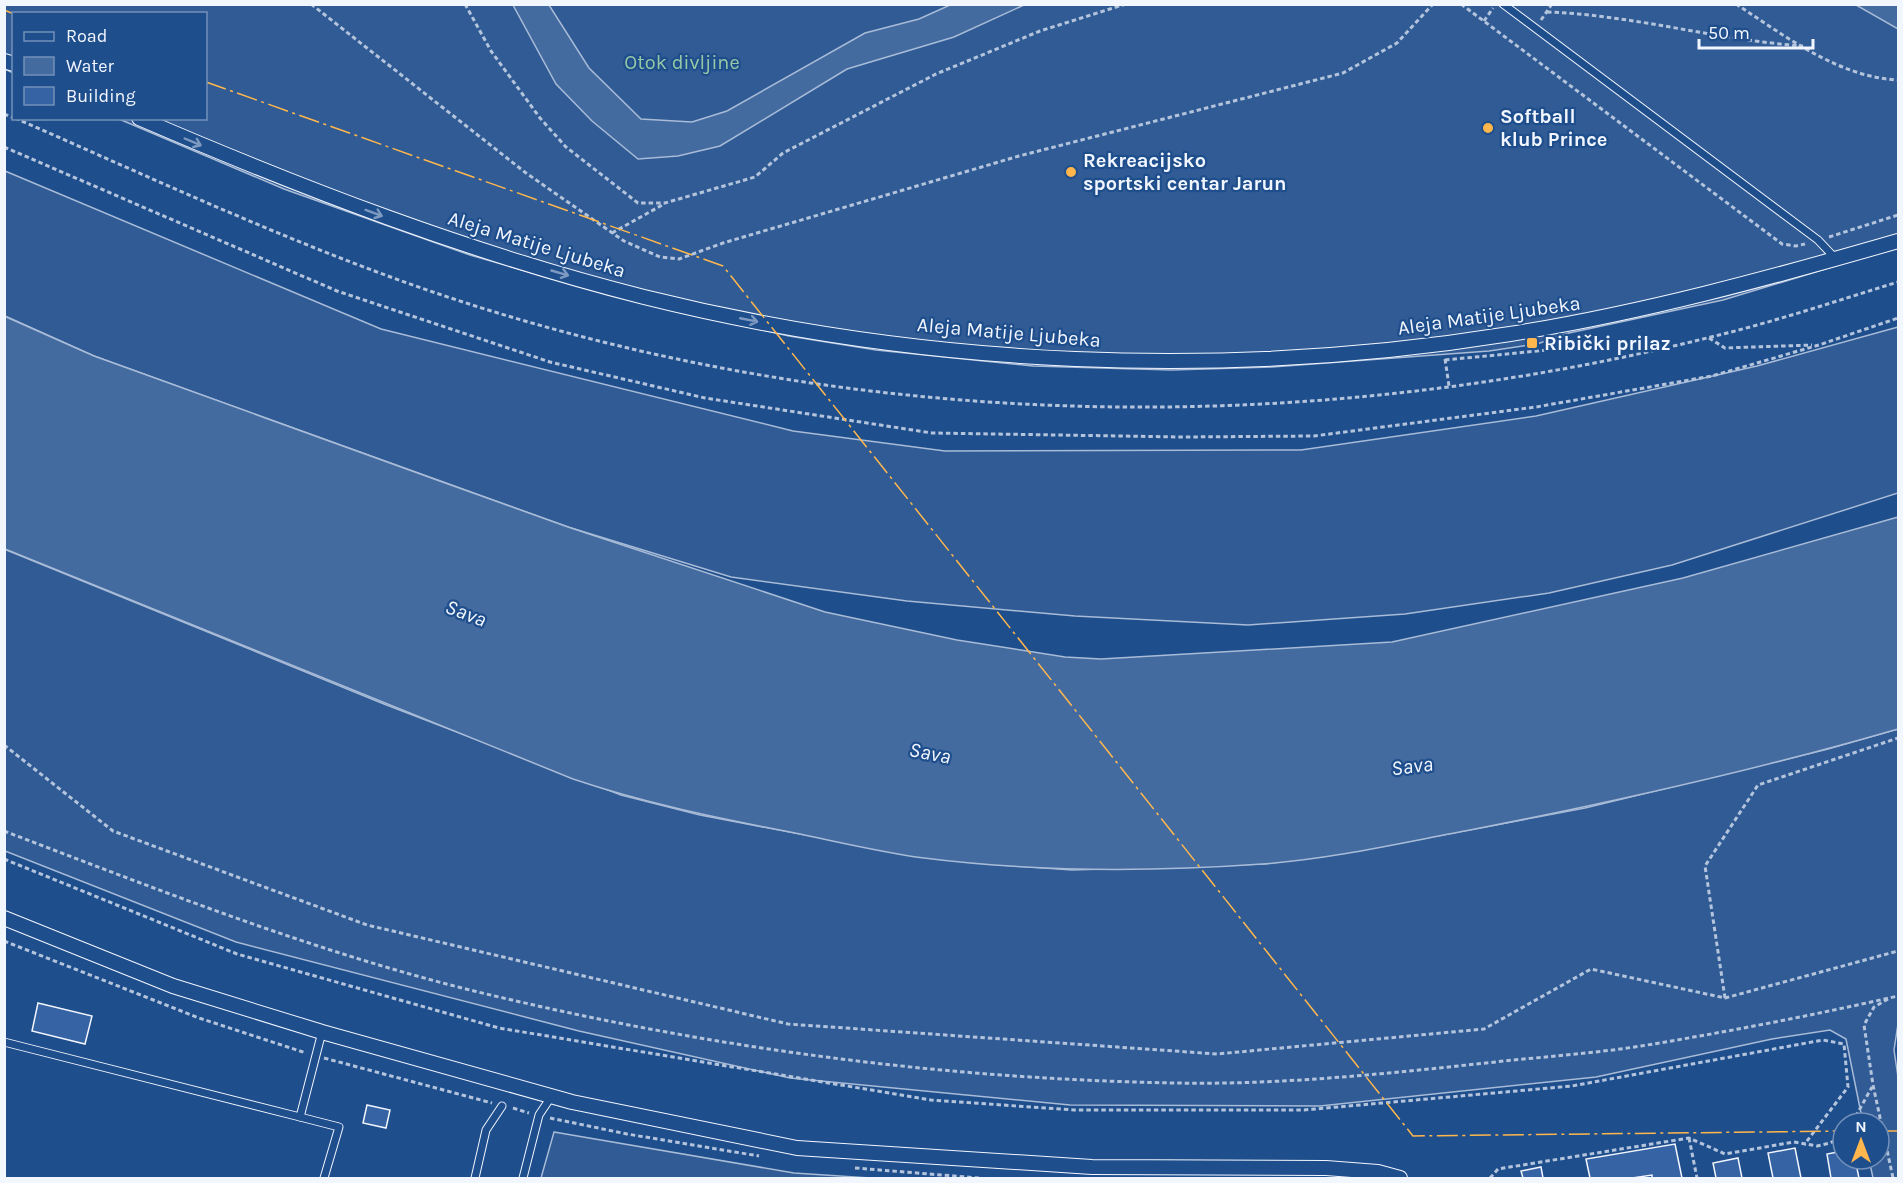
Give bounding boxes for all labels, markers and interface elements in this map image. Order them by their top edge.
legend [12,12,207,120]
scale bar [1699,12,1813,50]
text: 50 m [1708,22,1750,44]
text: Road [66,25,107,47]
park label: Otok divljine [624,51,740,74]
text: Water [66,55,114,77]
text: Building [66,85,136,107]
place label: Softball klub Prince [1500,105,1607,151]
marker: Softball klub Prince [1481,121,1495,135]
one-way arrow [184,136,202,148]
place label: Rekreacijsko sportski centar Jarun [1083,149,1286,195]
marker: Rekreacijsko sportski centar Jarun [1064,165,1078,179]
street label: Aleja Matije Ljubeka [445,207,628,282]
one-way arrow [365,209,383,220]
one-way arrow [550,268,569,279]
street label: Aleja Matije Ljubeka [1396,291,1582,340]
street label: Aleja Matije Ljubeka [916,313,1102,352]
one-way arrow [739,315,759,326]
place label: Ribički prilaz [1544,332,1671,355]
marker: Ribički prilaz [1525,336,1539,350]
water label: Sava [442,594,490,632]
water label: Sava [907,737,953,769]
water label: Sava [1390,752,1434,780]
north arrow [1831,1111,1891,1171]
text: N [1855,1117,1867,1136]

